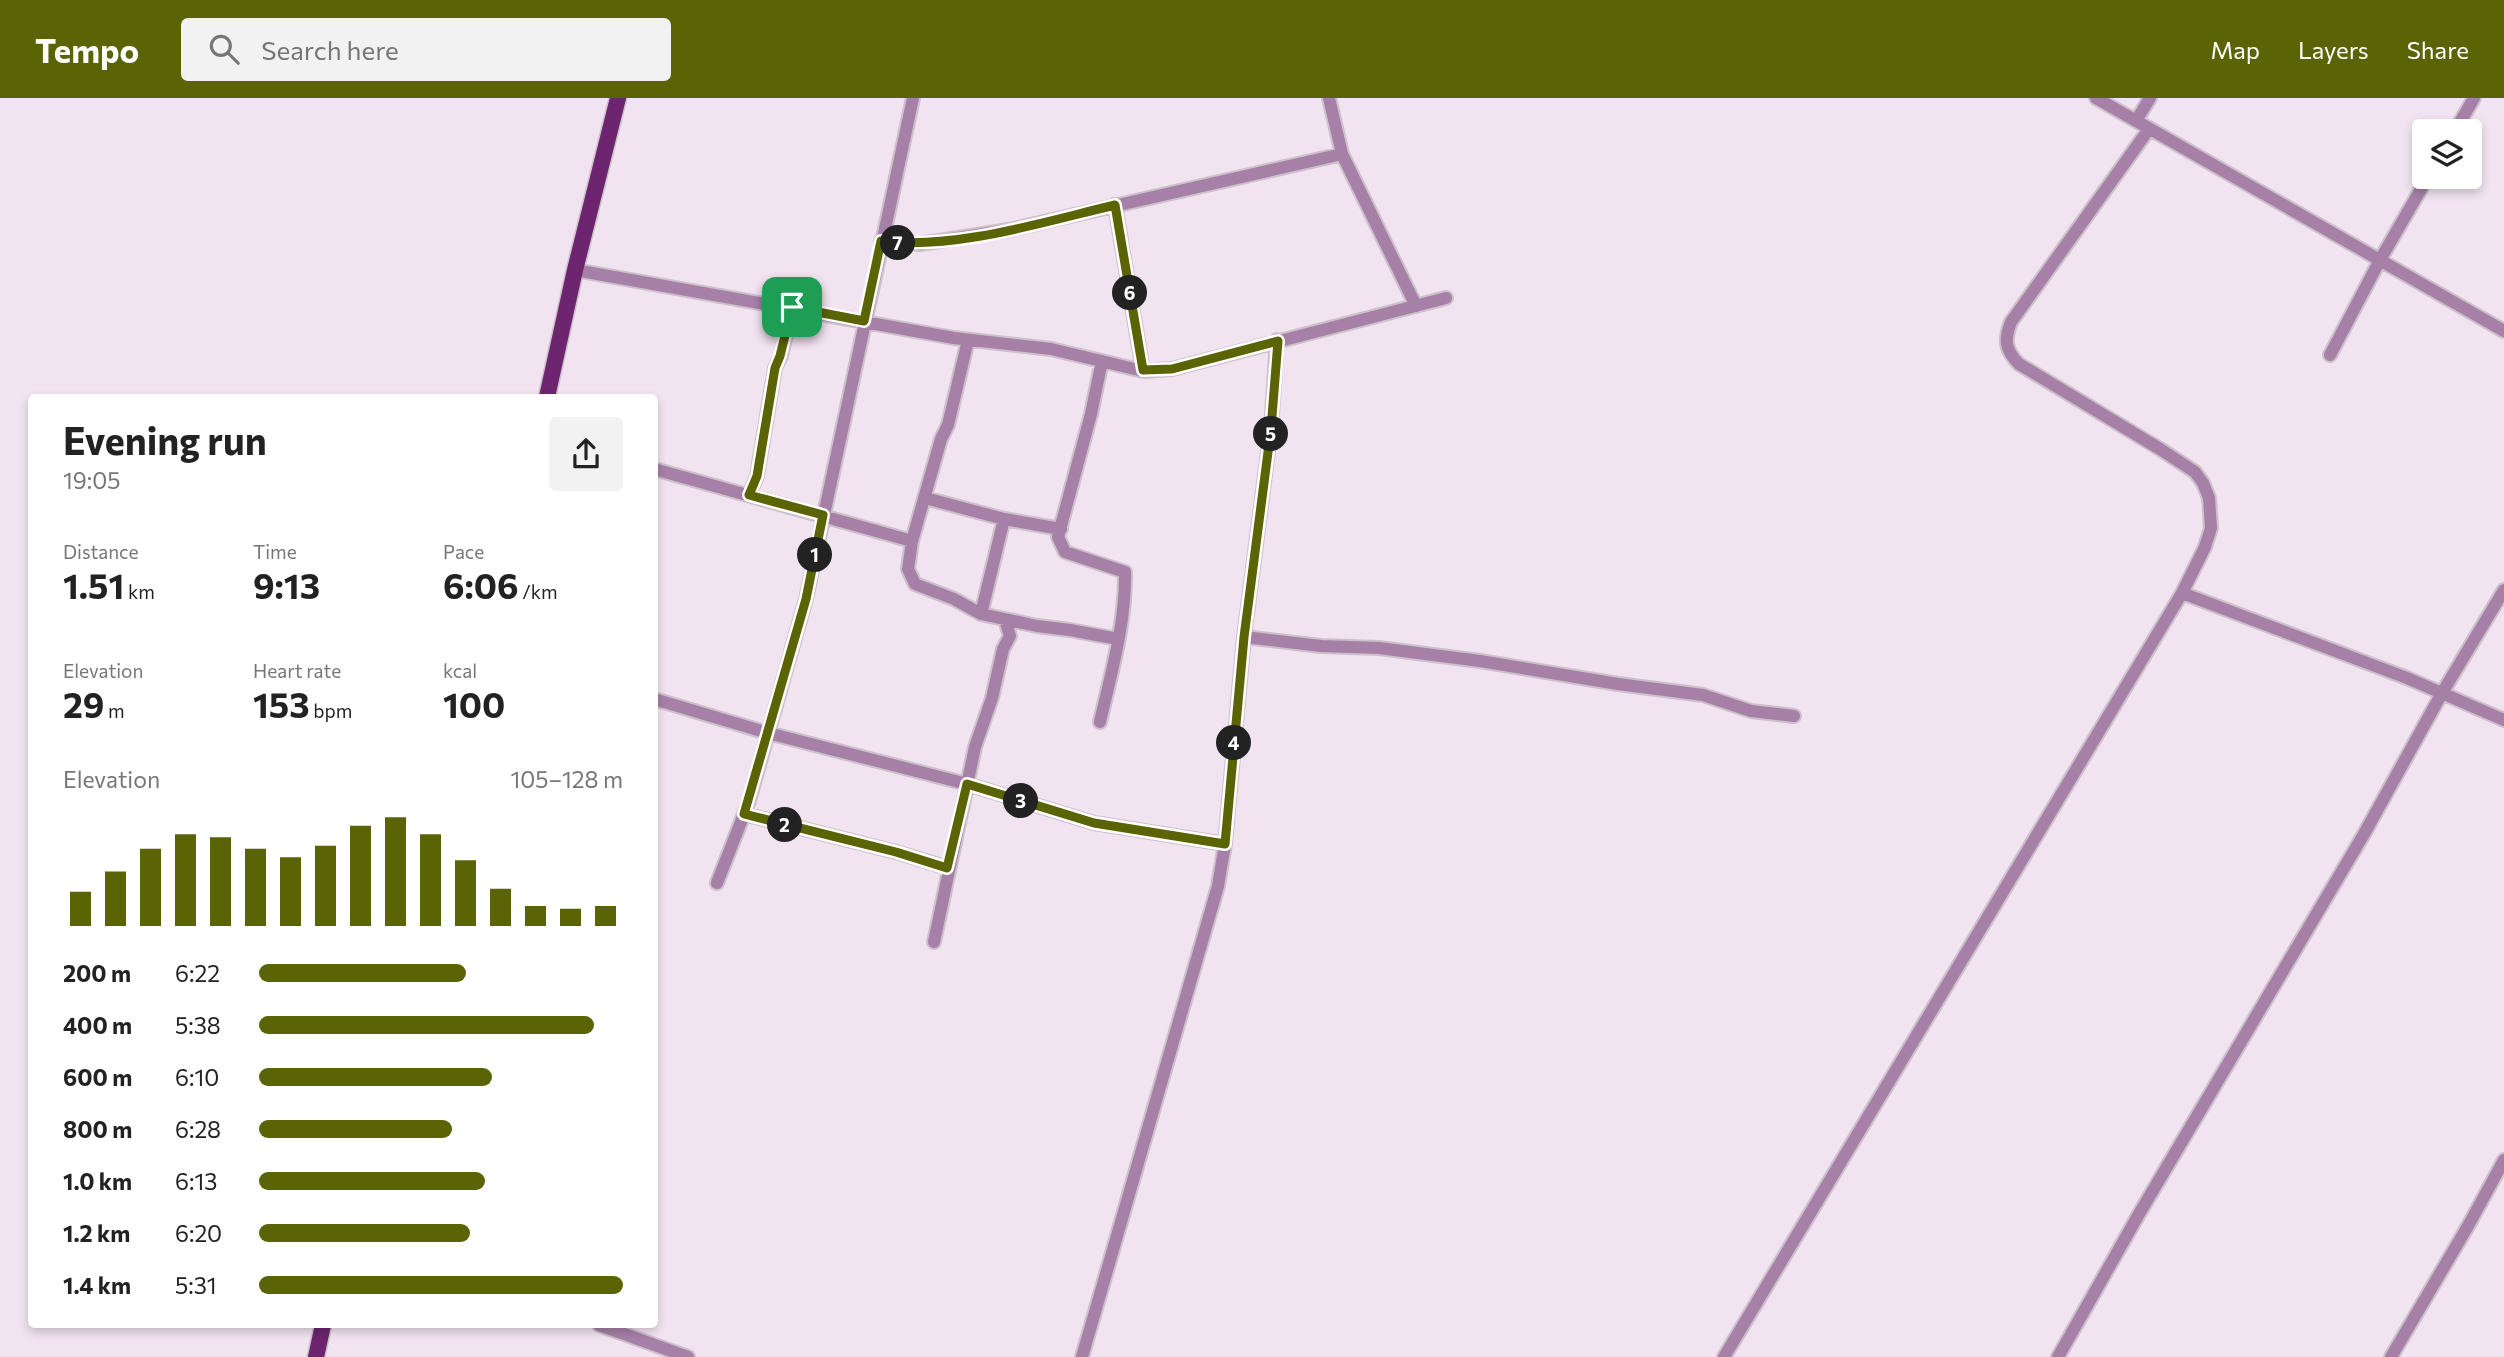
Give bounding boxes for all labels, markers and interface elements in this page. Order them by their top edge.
search box [181,18,671,81]
text: Tempo [35,29,139,70]
icon: search [205,30,243,68]
text: Search here [261,34,399,65]
text: Map [2211,35,2260,64]
text: Layers [2298,35,2369,64]
text: Share [2407,35,2469,64]
map controls [2412,119,2482,189]
button: layers [2412,119,2482,189]
pin: 7 [880,226,916,260]
text: 7 [892,231,903,254]
pin: 6 [1112,276,1148,310]
pin [762,277,822,337]
text: 6 [1124,281,1135,304]
icon: arrive [773,288,811,326]
text: Evening run [63,416,267,463]
pin: 5 [1254,416,1288,452]
button: share [549,417,623,491]
text: 5 [1265,422,1276,445]
text: 19:05 [63,466,120,494]
pin: 1 [798,538,832,573]
text: Distance [63,540,139,563]
text: Time [253,540,297,563]
text: Pace [443,540,484,563]
text: 1 [810,543,819,566]
text: 1.51 [63,563,124,606]
text: 9:13 [253,563,320,606]
text: 6:06 [443,563,519,606]
text: km [124,580,155,603]
text: /km [519,580,558,603]
text: Elevation [63,659,143,682]
text: Heart rate [253,659,341,682]
text: kcal [443,659,477,682]
text: 29 [63,682,104,725]
text: 153 [253,682,310,725]
text: 100 [443,682,505,725]
text: m [104,699,125,722]
text: bpm [310,699,352,722]
pin: 4 [1216,726,1252,760]
text: 4 [1228,731,1239,754]
text: Elevation [63,765,160,793]
text: 105–128 m [510,765,623,793]
pin: 3 [1004,784,1038,818]
text: 3 [1015,789,1026,812]
pin: 2 [768,808,802,842]
text: 2 [779,813,790,836]
text: 200 m [63,959,131,987]
text: 6:22 [175,959,220,987]
text: 400 m [63,1011,132,1039]
text: 5:38 [175,1011,221,1039]
text: 600 m [63,1063,132,1091]
text: 6:10 [175,1063,219,1091]
text: 800 m [63,1115,132,1143]
text: 6:28 [175,1115,221,1143]
text: 1.0 km [63,1167,132,1195]
text: 6:13 [175,1167,217,1195]
text: 1.2 km [63,1219,130,1247]
text: 6:20 [175,1219,222,1247]
text: 1.4 km [63,1271,131,1299]
text: 5:31 [175,1271,217,1299]

